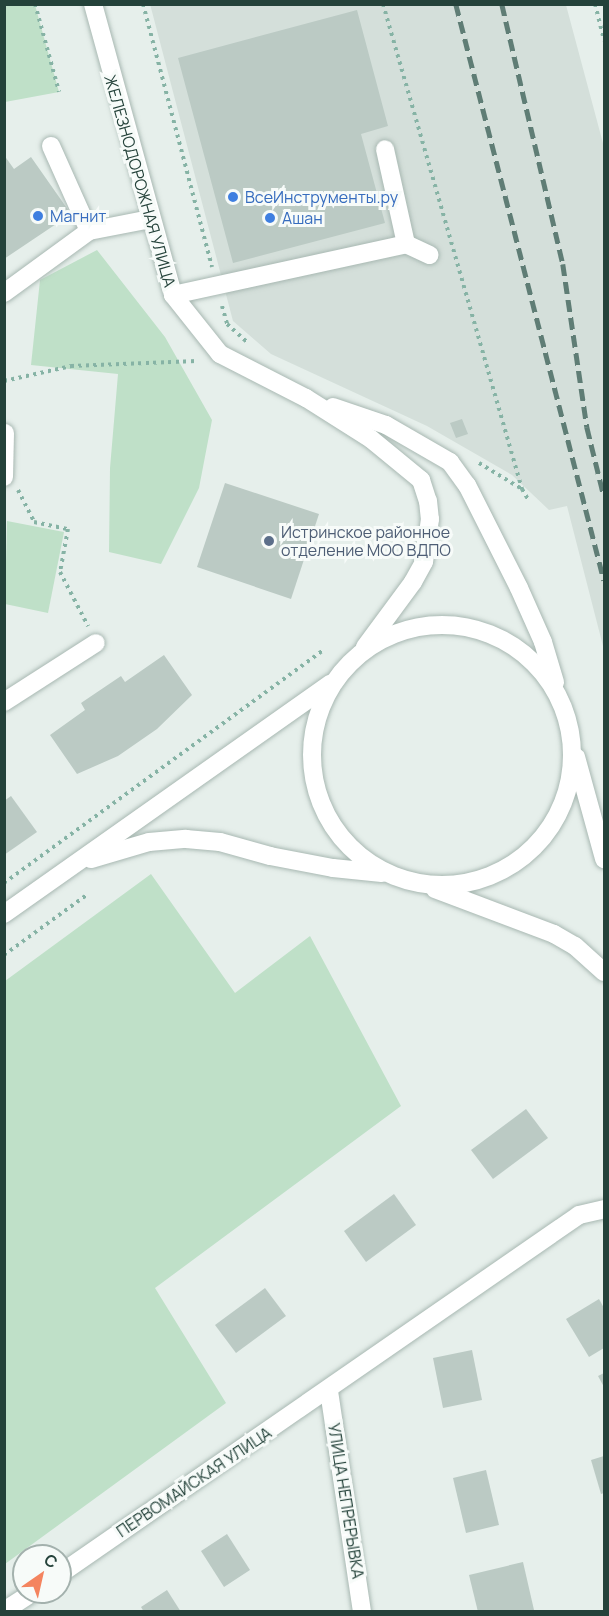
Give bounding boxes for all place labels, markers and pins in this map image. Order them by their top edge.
place label: ВсеИнструменты.ру [245,187,398,207]
marker: ВсеИнструменты.ру [226,190,240,204]
place label: Магнит [50,206,106,226]
place label: Ашан [282,208,323,228]
marker: Магнит [31,209,45,223]
marker: Ашан [263,211,277,225]
place label: Истринское районное отделение МОО ВДПО [281,522,451,560]
marker: Истринское районное отделение МОО ВДПО [262,534,276,548]

